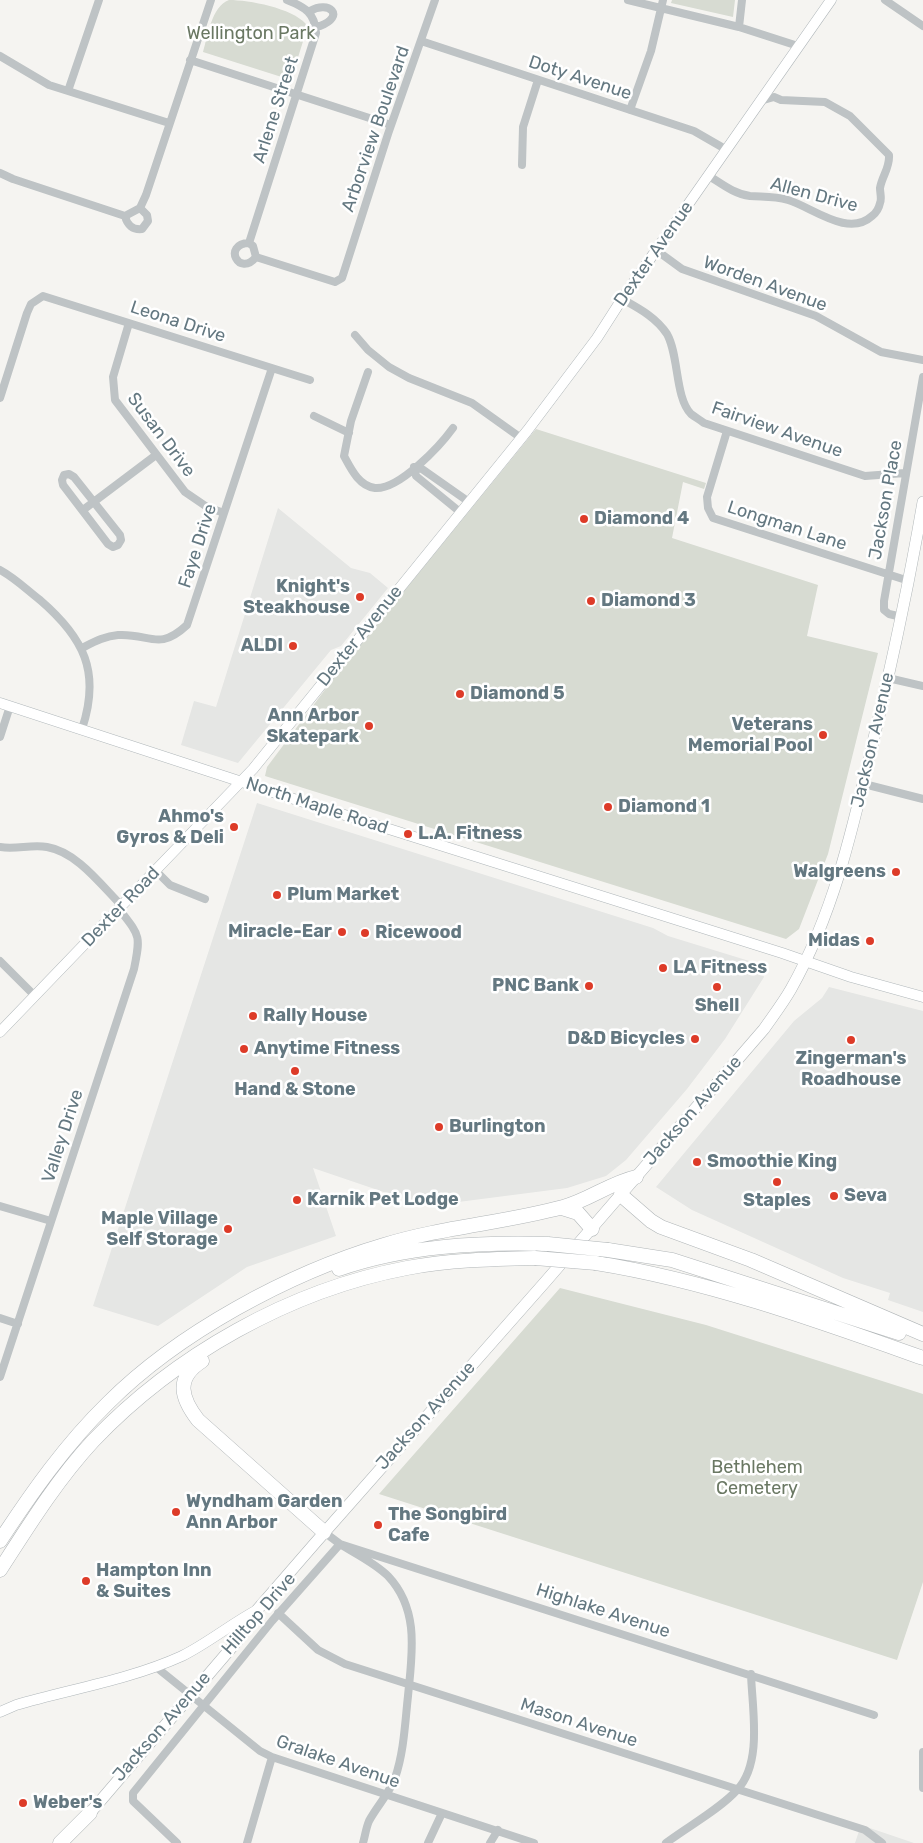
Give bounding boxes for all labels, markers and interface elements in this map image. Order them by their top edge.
park label: Wellington Park [186,23,316,45]
street label: Arborview Boulevard [337,43,415,215]
street label: Doty Avenue [526,51,634,105]
street label: Arlene Street [249,54,303,166]
street label: Allen Drive [768,173,860,217]
street label: Dexter Avenue [610,197,698,311]
street label: Worden Avenue [700,252,830,316]
street label: Leona Drive [128,296,228,348]
street label: Susan Drive [122,389,200,481]
street label: Fairview Avenue [709,397,845,463]
street label: Jackson Place [865,439,907,561]
street label: Longman Lane [725,497,849,555]
street label: Faye Drive [174,501,222,591]
place label: Diamond 4 [594,508,689,530]
marker: Diamond 4 [578,513,590,525]
place label: Knight's Steakhouse [243,576,350,618]
street label: Dexter Avenue [313,581,407,691]
place label: Diamond 3 [601,590,696,612]
marker: Knight's Steakhouse [354,591,366,603]
marker: Diamond 3 [585,595,597,607]
place label: ALDI [241,635,283,657]
marker: ALDI [287,640,299,652]
street label: Jackson Avenue [847,670,899,810]
place label: Diamond 5 [470,683,565,705]
marker: Diamond 5 [454,688,466,700]
place label: Ann Arbor Skatepark [266,705,359,748]
place label: Veterans Memorial Pool [688,714,813,756]
marker: Ann Arbor Skatepark [363,720,375,732]
marker: Veterans Memorial Pool [817,729,829,741]
street label: North Maple Road [243,773,391,839]
place label: Diamond 1 [618,796,710,818]
marker: Diamond 1 [602,801,614,813]
place label: Ahmo's Gyros & Deli [116,806,224,849]
marker: Ahmo's Gyros & Deli [228,821,240,833]
place label: L.A. Fitness [418,823,523,845]
marker: L.A. Fitness [402,828,414,840]
place label: Walgreens [793,861,886,883]
street label: Dexter Road [77,862,165,952]
marker: Walgreens [890,866,902,878]
place label: Plum Market [287,884,399,906]
marker: Plum Market [271,889,283,901]
place label: Miracle-Ear [228,921,332,943]
place label: Ricewood [375,922,462,944]
marker: Miracle-Ear [336,926,348,938]
marker: Ricewood [359,927,371,939]
place label: Midas [808,930,860,952]
marker: Midas [864,935,876,947]
place label: LA Fitness [673,957,767,979]
marker: LA Fitness [657,962,669,974]
place label: PNC Bank [492,975,579,997]
marker: PNC Bank [583,980,595,992]
marker: Shell [711,981,723,993]
place label: Shell [695,995,739,1017]
place label: Rally House [263,1005,368,1027]
marker: Rally House [247,1010,259,1022]
place label: D&D Bicycles [567,1028,685,1050]
marker: D&D Bicycles [689,1033,701,1045]
marker: Zingerman's Roadhouse [845,1034,857,1046]
place label: Anytime Fitness [254,1038,400,1060]
marker: Anytime Fitness [238,1043,250,1055]
place label: Zingerman's Roadhouse [796,1048,906,1090]
street label: Jackson Avenue [640,1052,746,1170]
marker: Hand & Stone [289,1065,301,1077]
place label: Hand & Stone [234,1079,356,1101]
street label: Valley Drive [38,1087,88,1185]
place label: Burlington [449,1116,546,1138]
marker: Burlington [433,1121,445,1133]
place label: Smoothie King [707,1151,837,1173]
marker: Smoothie King [691,1156,703,1168]
marker: Staples [771,1176,783,1188]
place label: Seva [844,1185,887,1207]
place label: Karnik Pet Lodge [307,1189,459,1211]
place label: Staples [743,1190,811,1212]
marker: Seva [828,1190,840,1202]
marker: Karnik Pet Lodge [291,1194,303,1206]
place label: Maple Village Self Storage [101,1208,218,1250]
marker: Maple Village Self Storage [222,1223,234,1235]
street label: Jackson Avenue [372,1357,480,1475]
park label: Bethlehem Cemetery [711,1457,803,1500]
place label: Wyndham Garden Ann Arbor [186,1491,343,1534]
place label: The Songbird Cafe [388,1504,507,1546]
marker: Wyndham Garden Ann Arbor [170,1506,182,1518]
marker: The Songbird Cafe [372,1519,384,1531]
place label: Hampton Inn & Suites [96,1560,212,1602]
street label: Hilltop Drive [217,1569,301,1659]
marker: Hampton Inn & Suites [80,1575,92,1587]
street label: Highlake Avenue [533,1579,673,1643]
street label: Jackson Avenue [109,1668,215,1786]
street label: Mason Avenue [518,1694,640,1752]
street label: Gralake Avenue [273,1731,403,1793]
place label: Weber's [33,1792,103,1814]
marker: Weber's [17,1797,29,1809]

